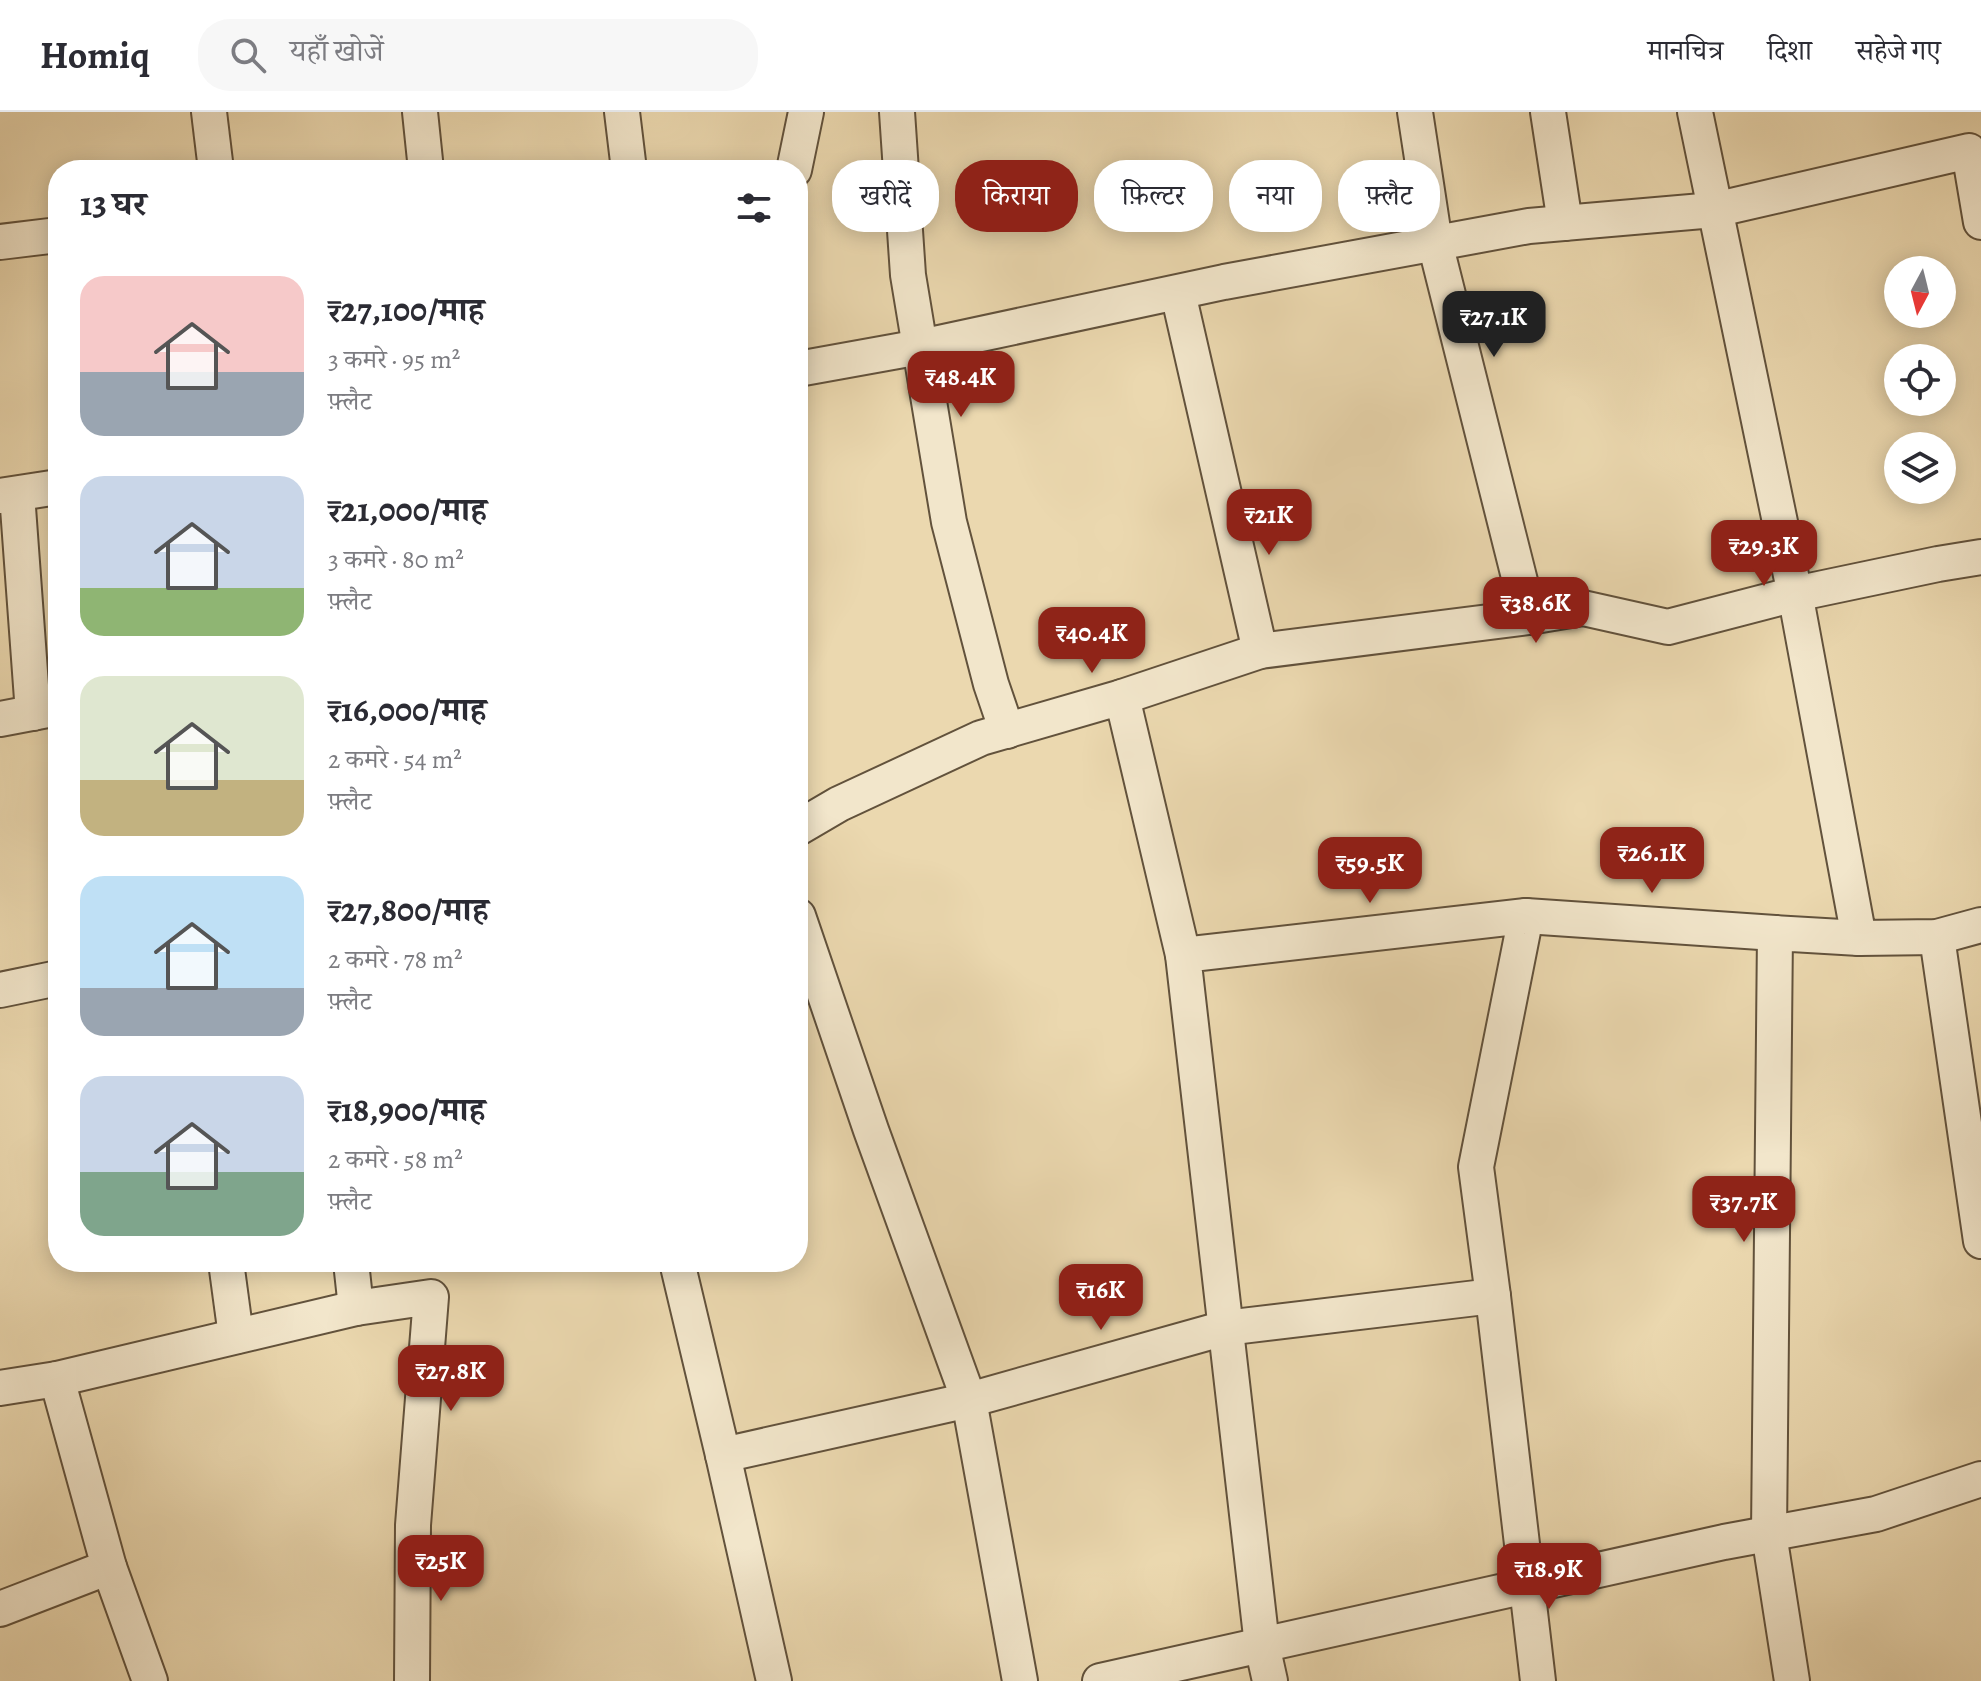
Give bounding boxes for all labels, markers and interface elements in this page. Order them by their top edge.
search box [198,19,758,91]
text: Homiq [40,29,150,81]
text: यहाँ खोजें [290,31,384,71]
text: मानचित्र [1647,32,1723,70]
text: दिशा [1767,32,1812,70]
text: सहेजे गए [1856,32,1941,70]
icon: search [226,33,270,77]
chip: खरीदें [832,160,939,232]
chip: किराया [955,160,1078,232]
chip: फ़िल्टर [1094,160,1213,232]
chip: नया [1229,160,1322,232]
chip: फ़्लैट [1338,160,1440,232]
text: 13 घर [80,180,146,227]
icon: filters [732,186,776,230]
north arrow [1884,256,1956,328]
map controls [1884,256,1956,504]
text: ₹27,100/माह [328,286,484,333]
pin: ₹27.1K [1429,291,1559,359]
text: ₹27.1K [1461,299,1527,334]
icon: home [144,308,240,404]
text: 3 कमरे · 95 m² [328,342,460,377]
button: locate [1884,344,1956,416]
pin: ₹48.4K [896,351,1026,419]
text: ₹48.4K [926,359,996,394]
text: फ़्लैट [328,384,371,419]
button: layers [1884,432,1956,504]
text: ₹21,000/माह [328,486,487,533]
pin: ₹21K [1222,489,1316,557]
text: ₹21K [1245,497,1293,532]
icon: home [144,508,240,604]
pin: ₹29.3K [1699,520,1829,588]
text: ₹29.3K [1729,528,1799,563]
text: 3 कमरे · 80 m² [328,542,464,577]
pin: ₹38.6K [1471,577,1601,645]
text: फ़्लैट [328,584,371,619]
text: ₹38.6K [1501,585,1571,620]
pin: ₹40.4K [1027,607,1157,675]
text: ₹40.4K [1056,615,1128,650]
text: ₹16,000/माह [328,686,486,733]
icon: home [144,708,240,804]
text: 2 कमरे · 54 m² [328,742,462,777]
text: फ़्लैट [328,784,371,819]
pin: ₹26.1K [1587,827,1717,895]
text: ₹26.1K [1618,835,1686,870]
pin: ₹59.5K [1305,837,1435,905]
text: ₹59.5K [1336,845,1404,880]
text: ₹27,800/माह [328,886,488,933]
icon: home [144,908,240,1004]
text: 2 कमरे · 78 m² [328,942,462,977]
text: फ़्लैट [328,984,371,1019]
text: ₹18,900/माह [328,1086,485,1133]
icon: home [144,1108,240,1204]
text: 2 कमरे · 58 m² [328,1142,463,1177]
pin: ₹37.7K [1679,1176,1809,1244]
text: फ़्लैट [328,1184,371,1219]
text: ₹37.7K [1710,1184,1778,1219]
pin: ₹16K [1054,1264,1148,1332]
text: ₹16K [1077,1272,1125,1307]
pin: ₹27.8K [386,1345,516,1413]
text: ₹27.8K [416,1353,486,1388]
pin: ₹25K [394,1535,488,1603]
text: ₹25K [416,1543,466,1578]
pin: ₹18.9K [1484,1543,1614,1611]
text: ₹18.9K [1515,1551,1583,1586]

